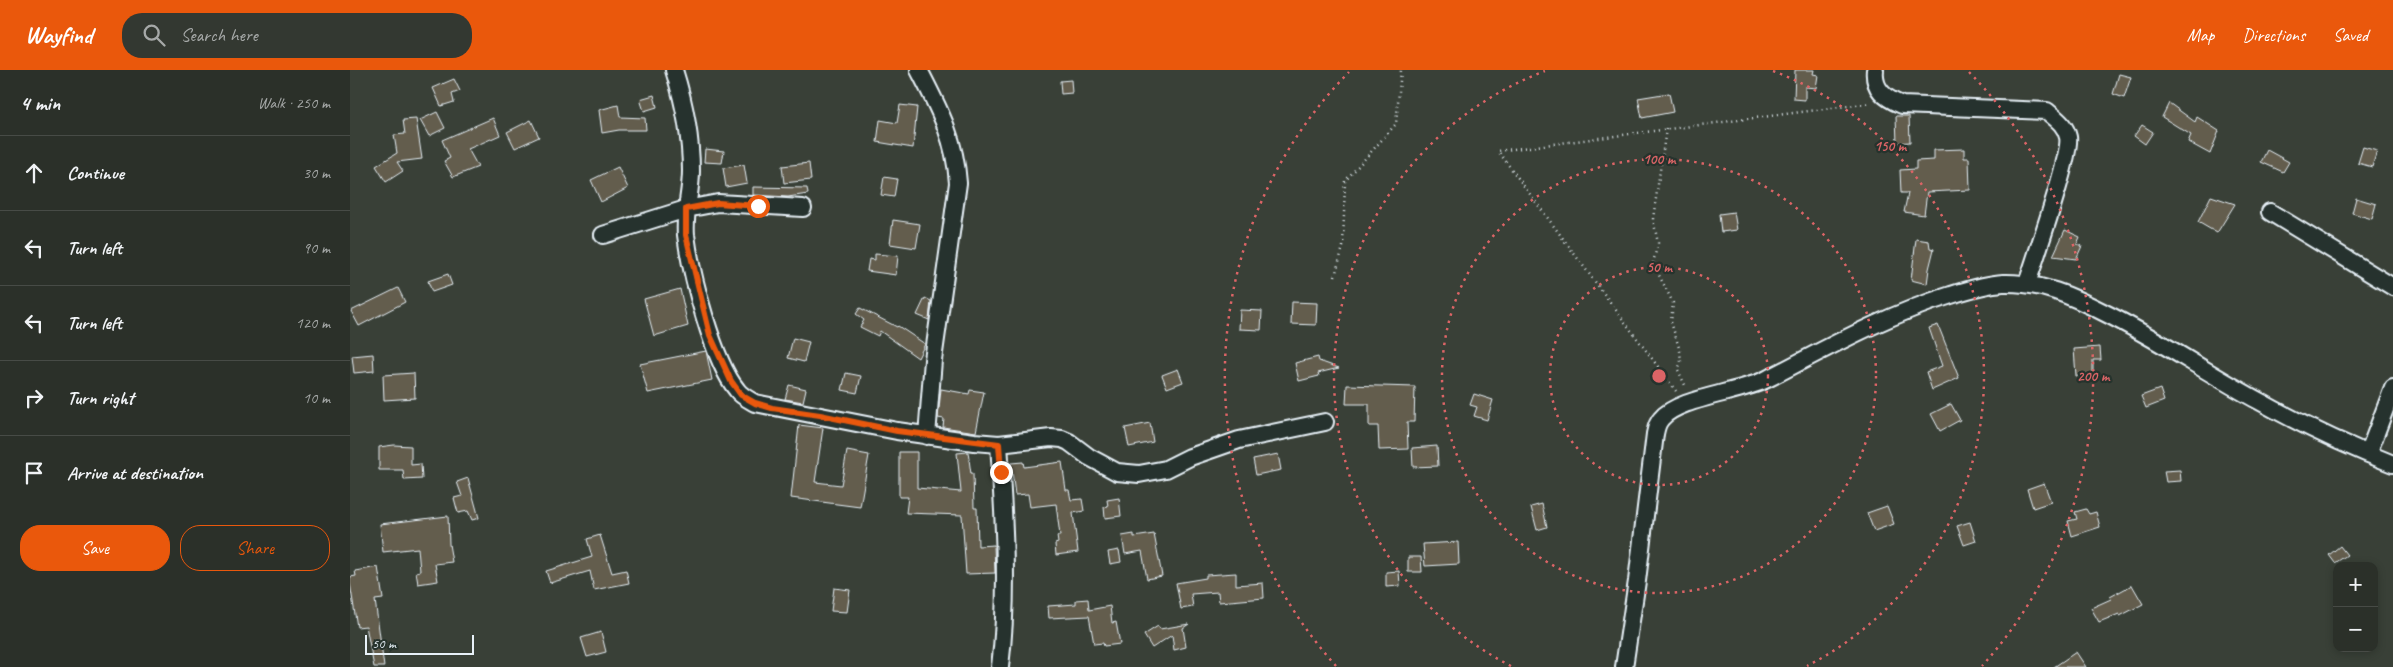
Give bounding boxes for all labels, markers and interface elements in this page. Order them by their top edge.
search box [122,13,472,58]
text: Wayfind [25,20,92,50]
icon: search [140,21,168,49]
text: Search here [180,23,258,47]
text: Map [2187,24,2214,46]
text: Directions [2242,24,2305,46]
text: Saved [2333,24,2368,46]
text: 4 min [20,90,60,116]
text: Walk · 250 m [258,93,330,113]
text: 150 m [1874,137,1908,156]
text: 100 m [1643,150,1677,169]
icon: ahead [20,159,48,187]
text: Continue [67,161,124,185]
text: 30 m [303,163,330,183]
route start [747,195,770,218]
icon: left [20,234,48,262]
text: Turn left [67,236,122,260]
text: 90 m [303,238,330,258]
text: 50 m [1646,258,1673,277]
icon: left [20,309,48,337]
text: Turn left [67,311,122,335]
text: 120 m [296,313,330,333]
centre of rings [1650,367,1668,385]
text: 200 m [2077,367,2111,386]
icon: right [20,384,48,412]
text: Turn right [67,386,134,410]
text: 10 m [303,388,330,408]
icon: arrive [20,459,48,487]
text: Arrive at destination [67,461,203,485]
route end [990,461,1013,484]
button: Save [20,525,170,571]
button: Share [180,525,330,571]
map controls [2333,562,2378,652]
button: + [2333,562,2378,607]
button: − [2333,607,2378,652]
scale bar [365,632,474,655]
text: 50 m [372,635,396,652]

